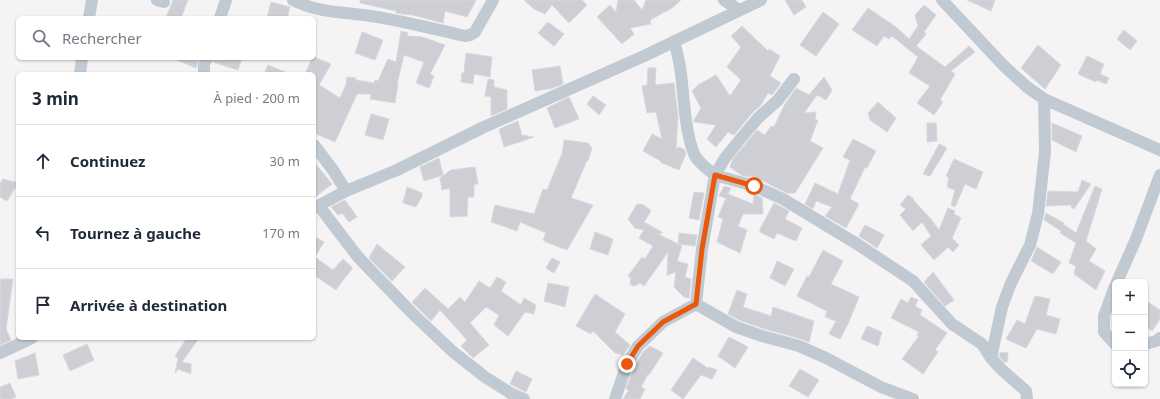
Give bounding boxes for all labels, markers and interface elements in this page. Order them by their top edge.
search box [16,16,316,60]
icon: search [30,27,52,49]
text: Rechercher [62,28,142,48]
text: 3 min [32,87,79,110]
text: À pied · 200 m [214,89,300,107]
icon: ahead [32,150,54,172]
text: Continuez [70,151,145,171]
text: 30 m [270,152,300,170]
route start [745,177,763,195]
icon: left [32,222,54,244]
text: Tournez à gauche [70,223,201,243]
text: 170 m [262,224,300,242]
map controls [1112,279,1148,387]
button: + [1112,279,1148,315]
icon: arrive [32,294,54,316]
text: Arrivée à destination [70,295,227,315]
button: − [1112,315,1148,351]
button: locate [1112,351,1148,387]
route end [618,355,636,373]

